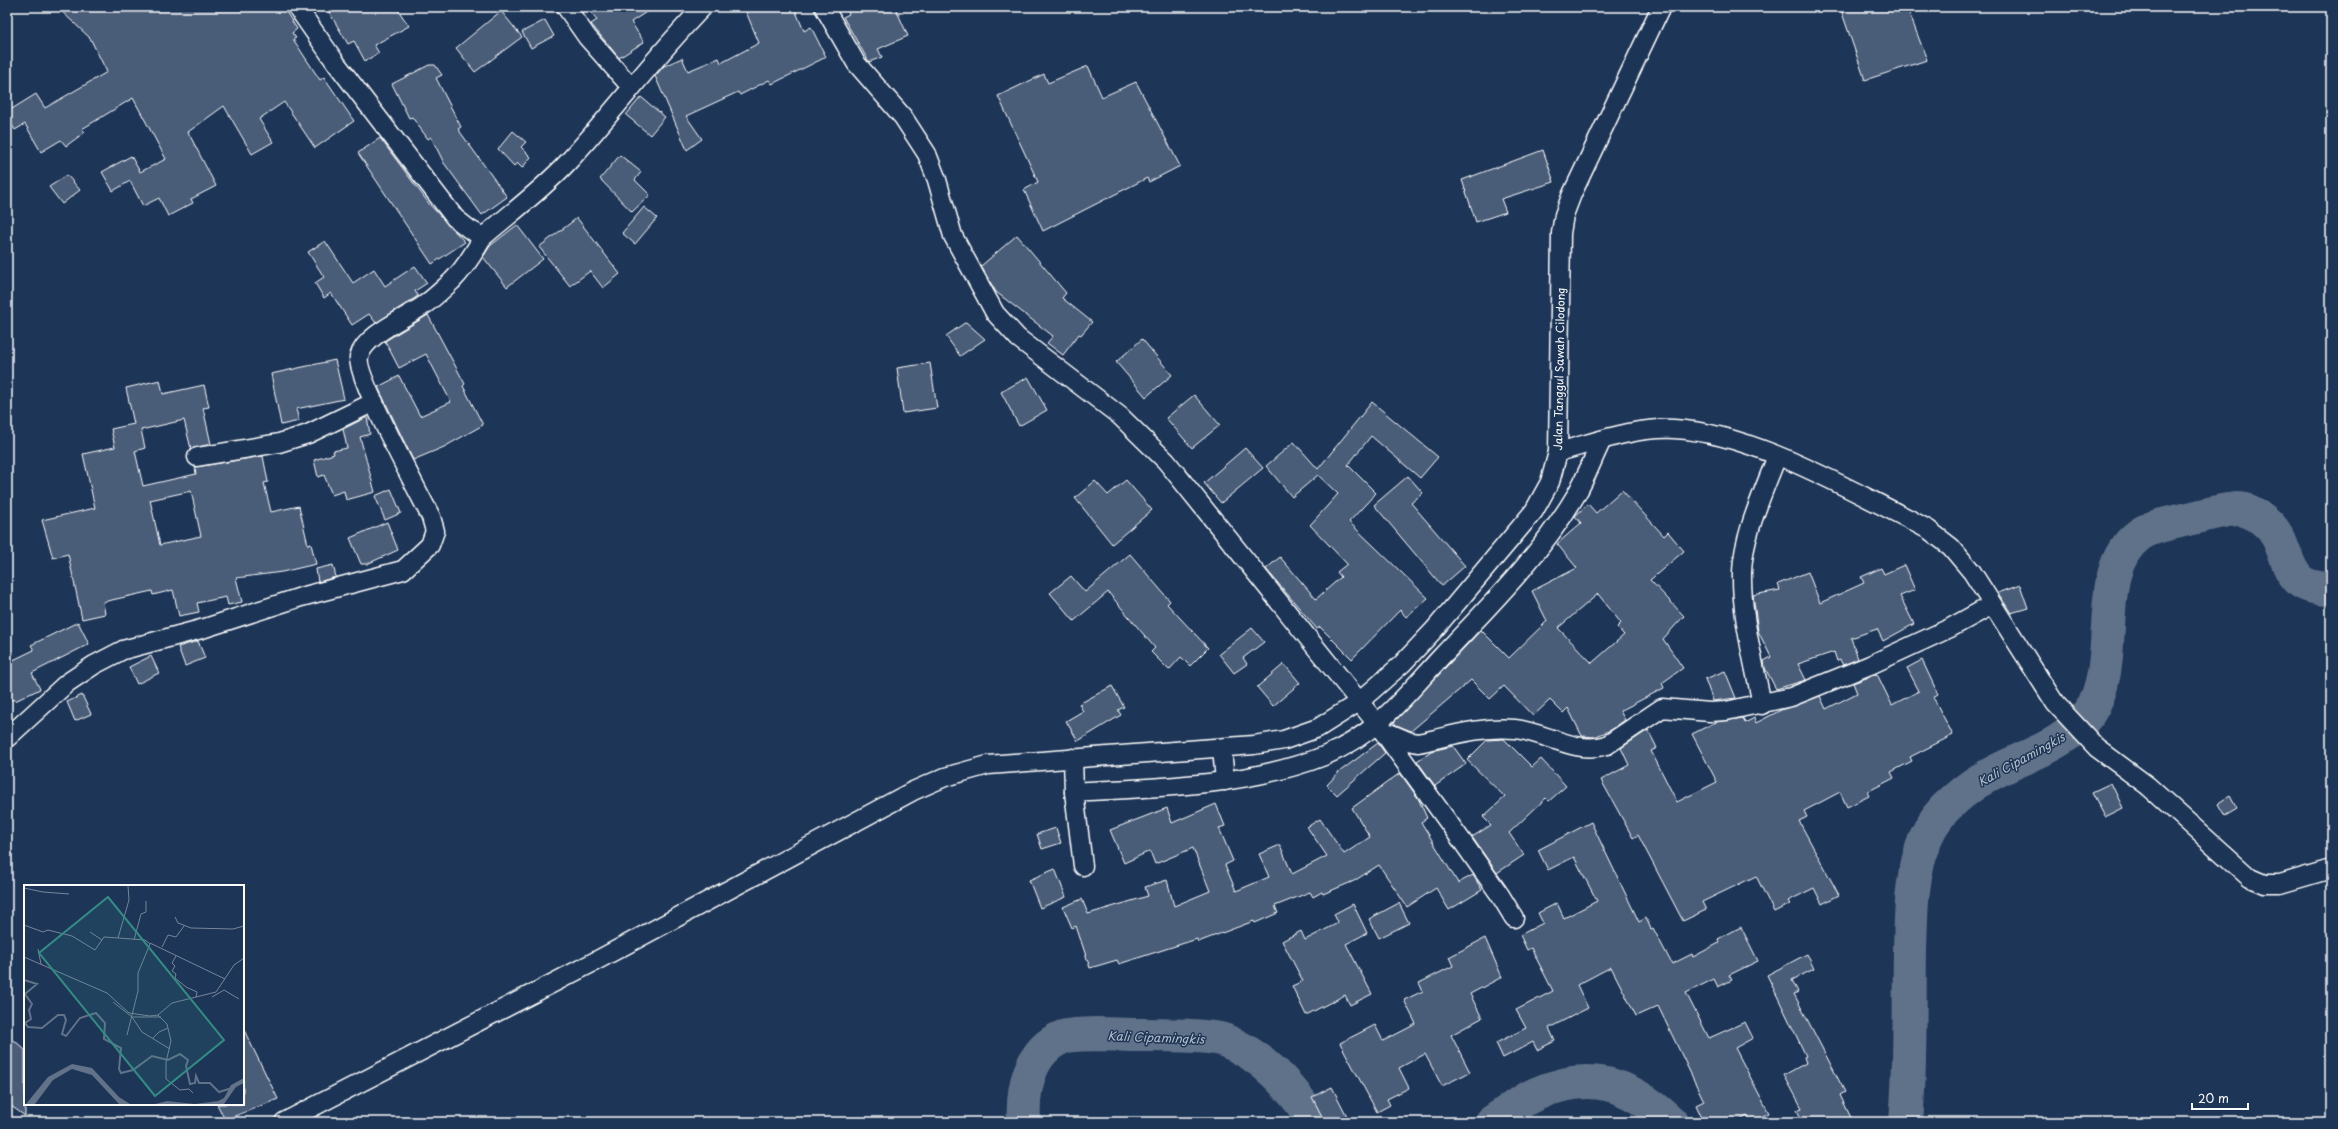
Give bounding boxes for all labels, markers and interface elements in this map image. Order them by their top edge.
street label: Jalan Tanggul Sawah Cilodong [1549,287,1569,451]
water label: Kali Cipamingkis [1974,727,2069,790]
inset map [24,885,244,1105]
water label: Kali Cipamingkis [1107,1026,1206,1048]
scale bar [2192,1085,2248,1111]
text: 20 m [2198,1089,2229,1107]

